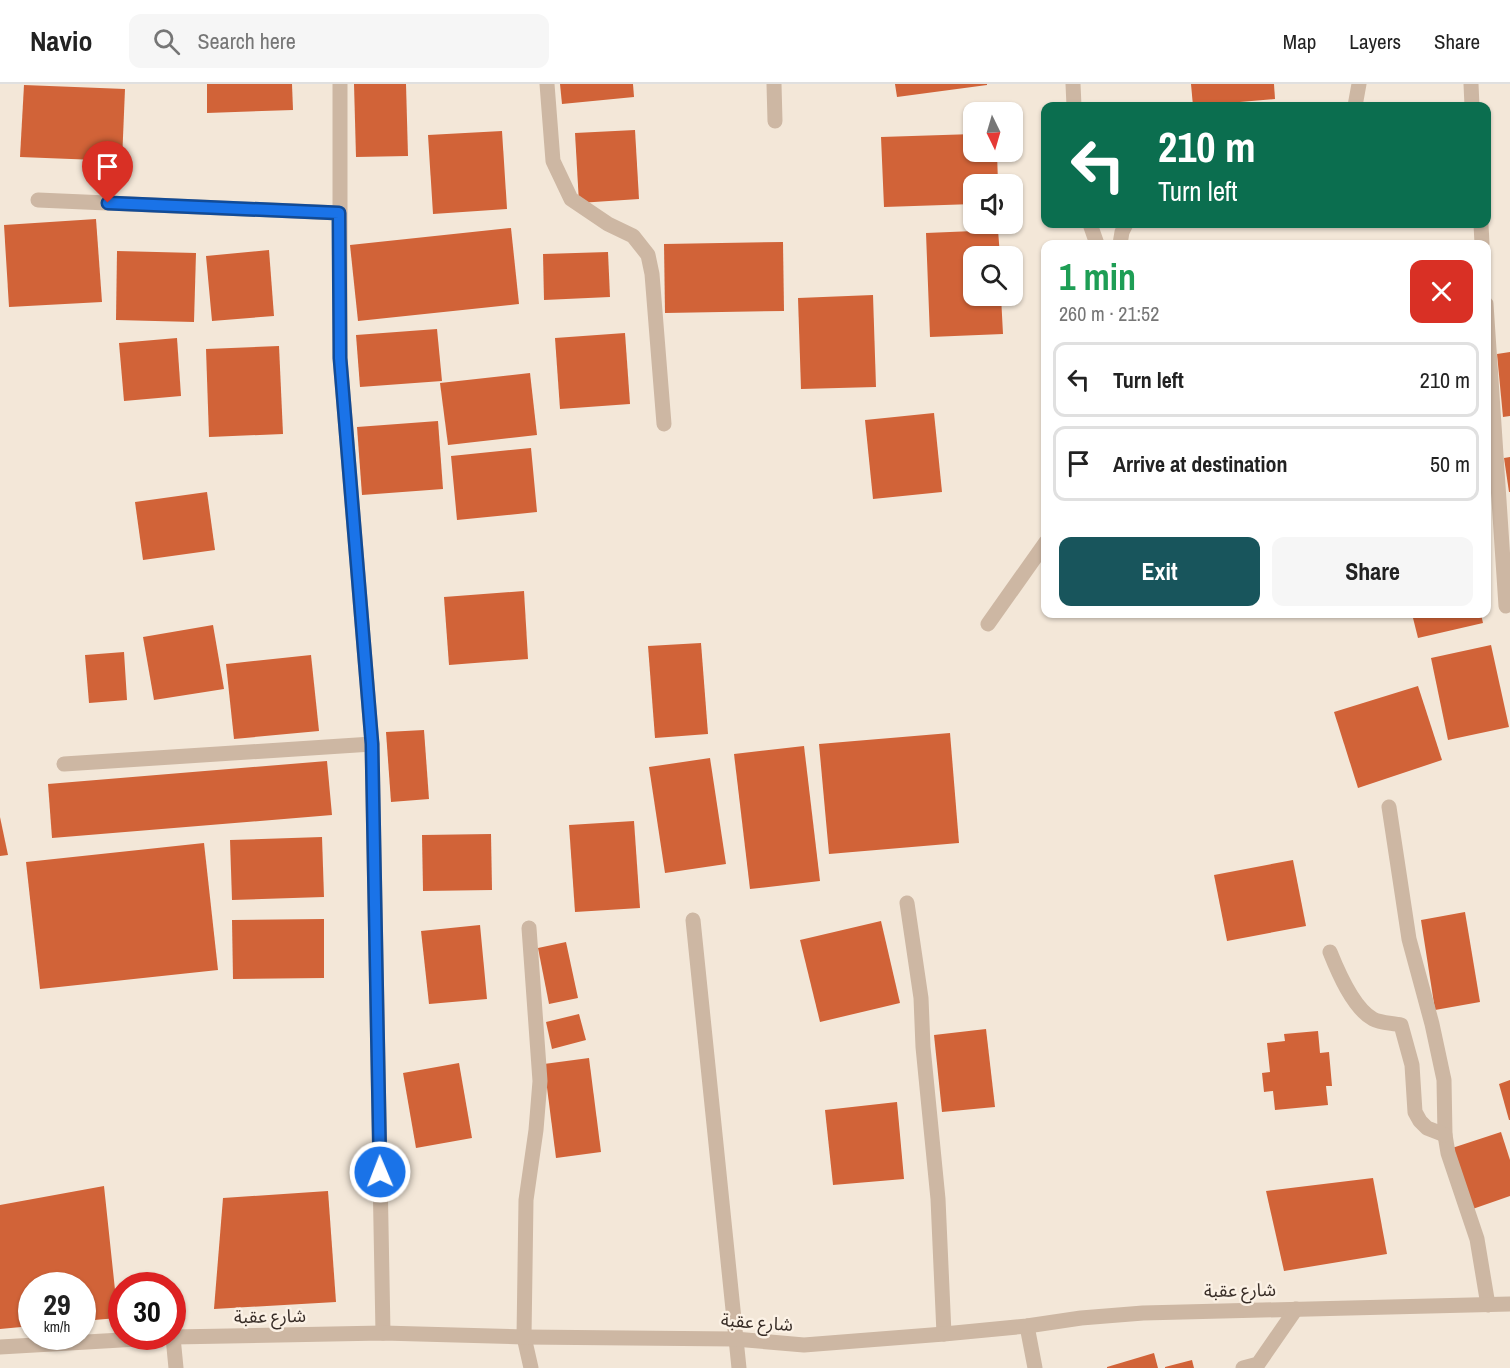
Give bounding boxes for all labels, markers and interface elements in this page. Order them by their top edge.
search box [129,14,549,68]
text: Navio [30,22,93,60]
icon: search [150,25,183,58]
text: Search here [198,26,296,56]
text: Map [1283,27,1316,56]
text: Layers [1349,27,1401,56]
text: Share [1434,27,1480,56]
north arrow [963,102,1023,162]
map controls [963,102,1023,306]
text: 210 m [1158,119,1256,175]
icon: left [1059,126,1137,204]
pin [82,141,133,203]
icon: arrive [91,150,124,183]
text: Turn left [1158,173,1237,209]
button: sound [963,174,1023,234]
button: search [963,246,1023,306]
text: 1 min [1059,253,1136,301]
button: close [1410,260,1473,323]
text: 260 m · 21:52 [1059,300,1159,327]
icon: left [1062,363,1095,396]
text: Turn left [1113,365,1184,395]
text: 210 m [1420,365,1470,395]
icon: arrive [1062,447,1095,480]
text: Arrive at destination [1113,449,1287,479]
text: 50 m [1430,449,1470,479]
button: Exit [1059,537,1260,606]
button: Share [1272,537,1473,606]
position arrow [348,1140,412,1204]
speed limit sign: 30 [108,1272,186,1350]
street label: شارع عقبة [1204,1277,1276,1305]
text: 29 [43,1284,71,1324]
street label: شارع عقبة [234,1303,306,1331]
street label: شارع عقبة [720,1307,794,1339]
text: km/h [44,1316,70,1337]

